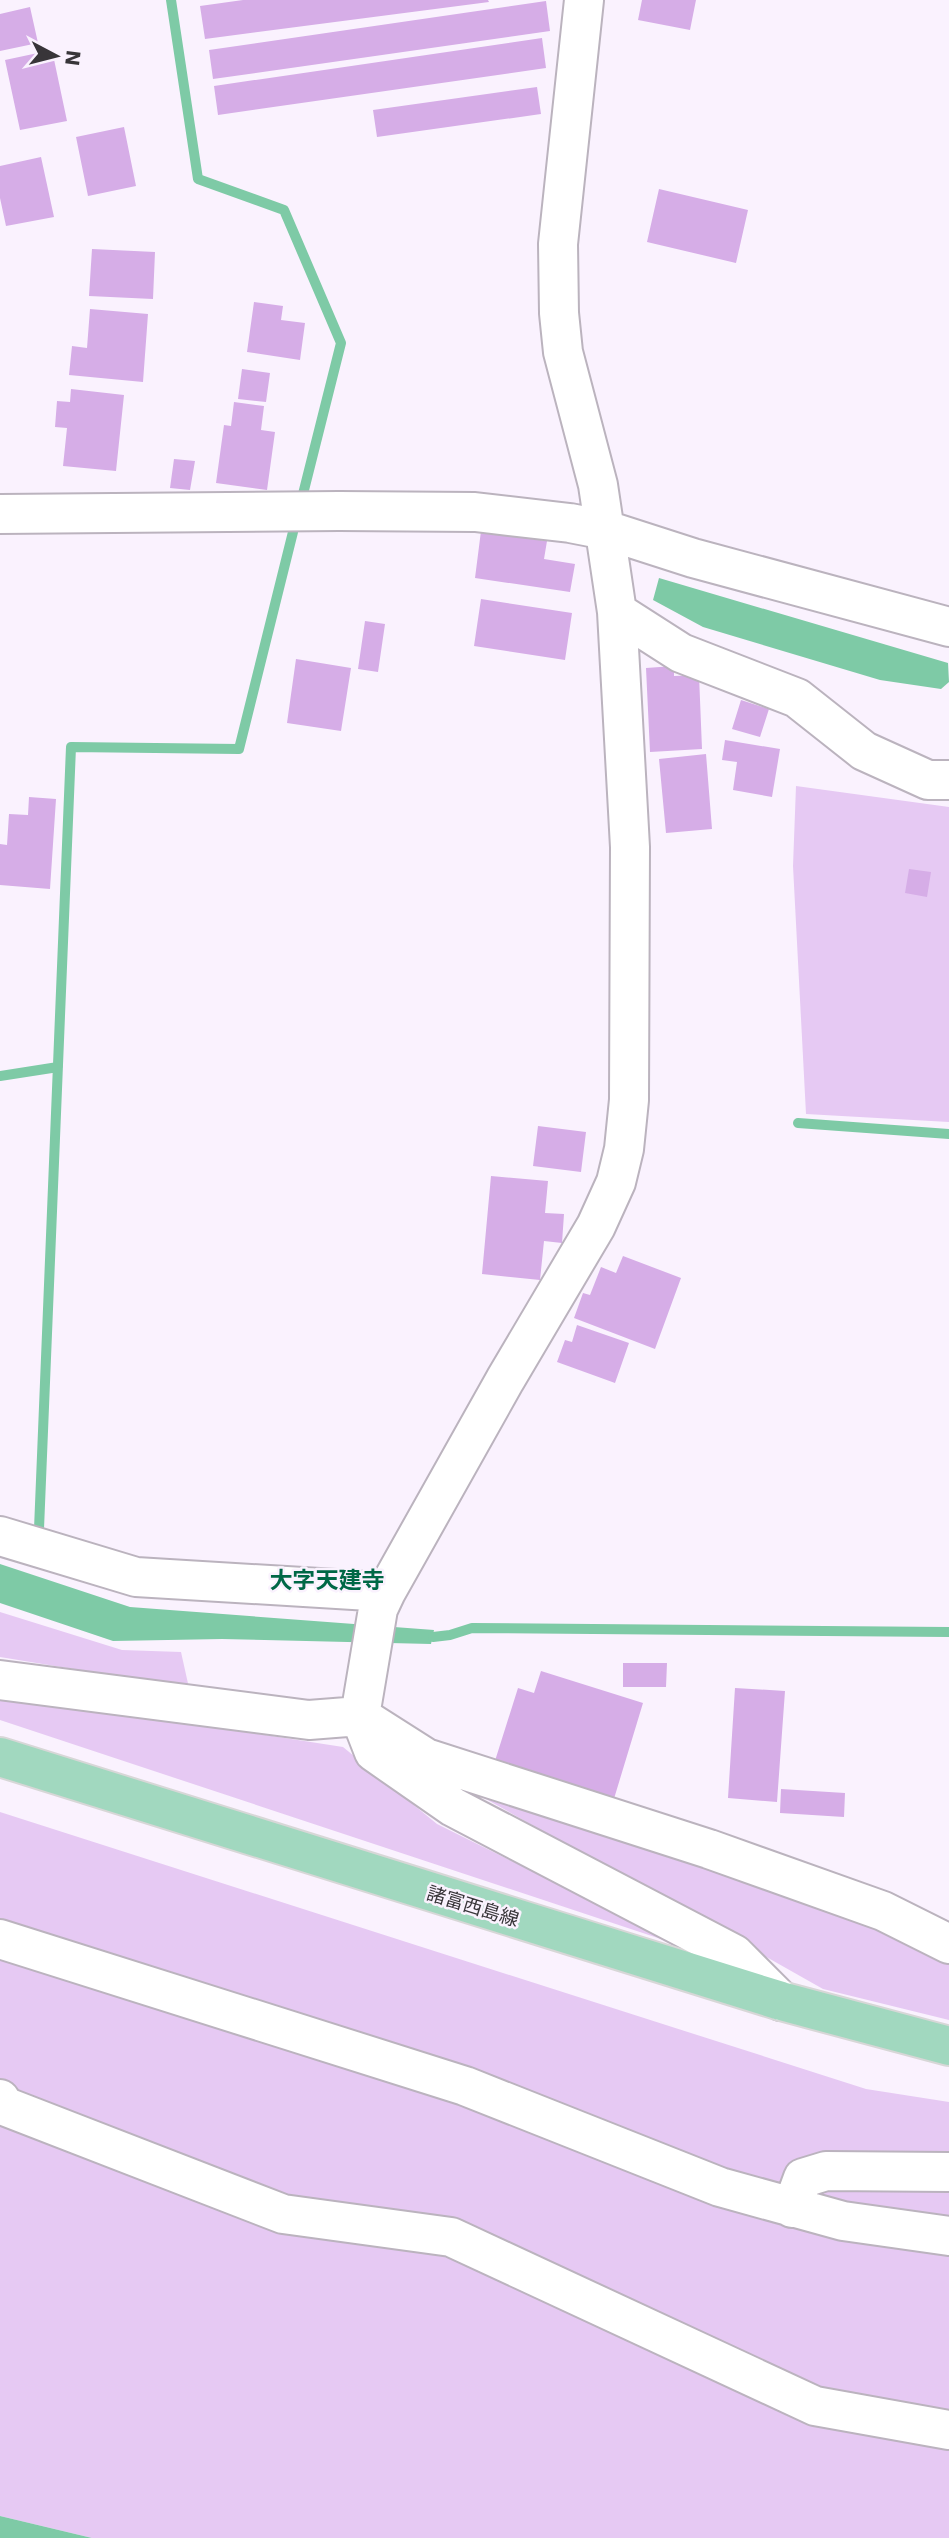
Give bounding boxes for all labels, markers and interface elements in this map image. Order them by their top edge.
north arrow [21,21,91,91]
text: N [61,49,85,67]
district label: 大字天建寺 [270,1567,385,1593]
street label: 諸富西島線 [424,1882,522,1930]

